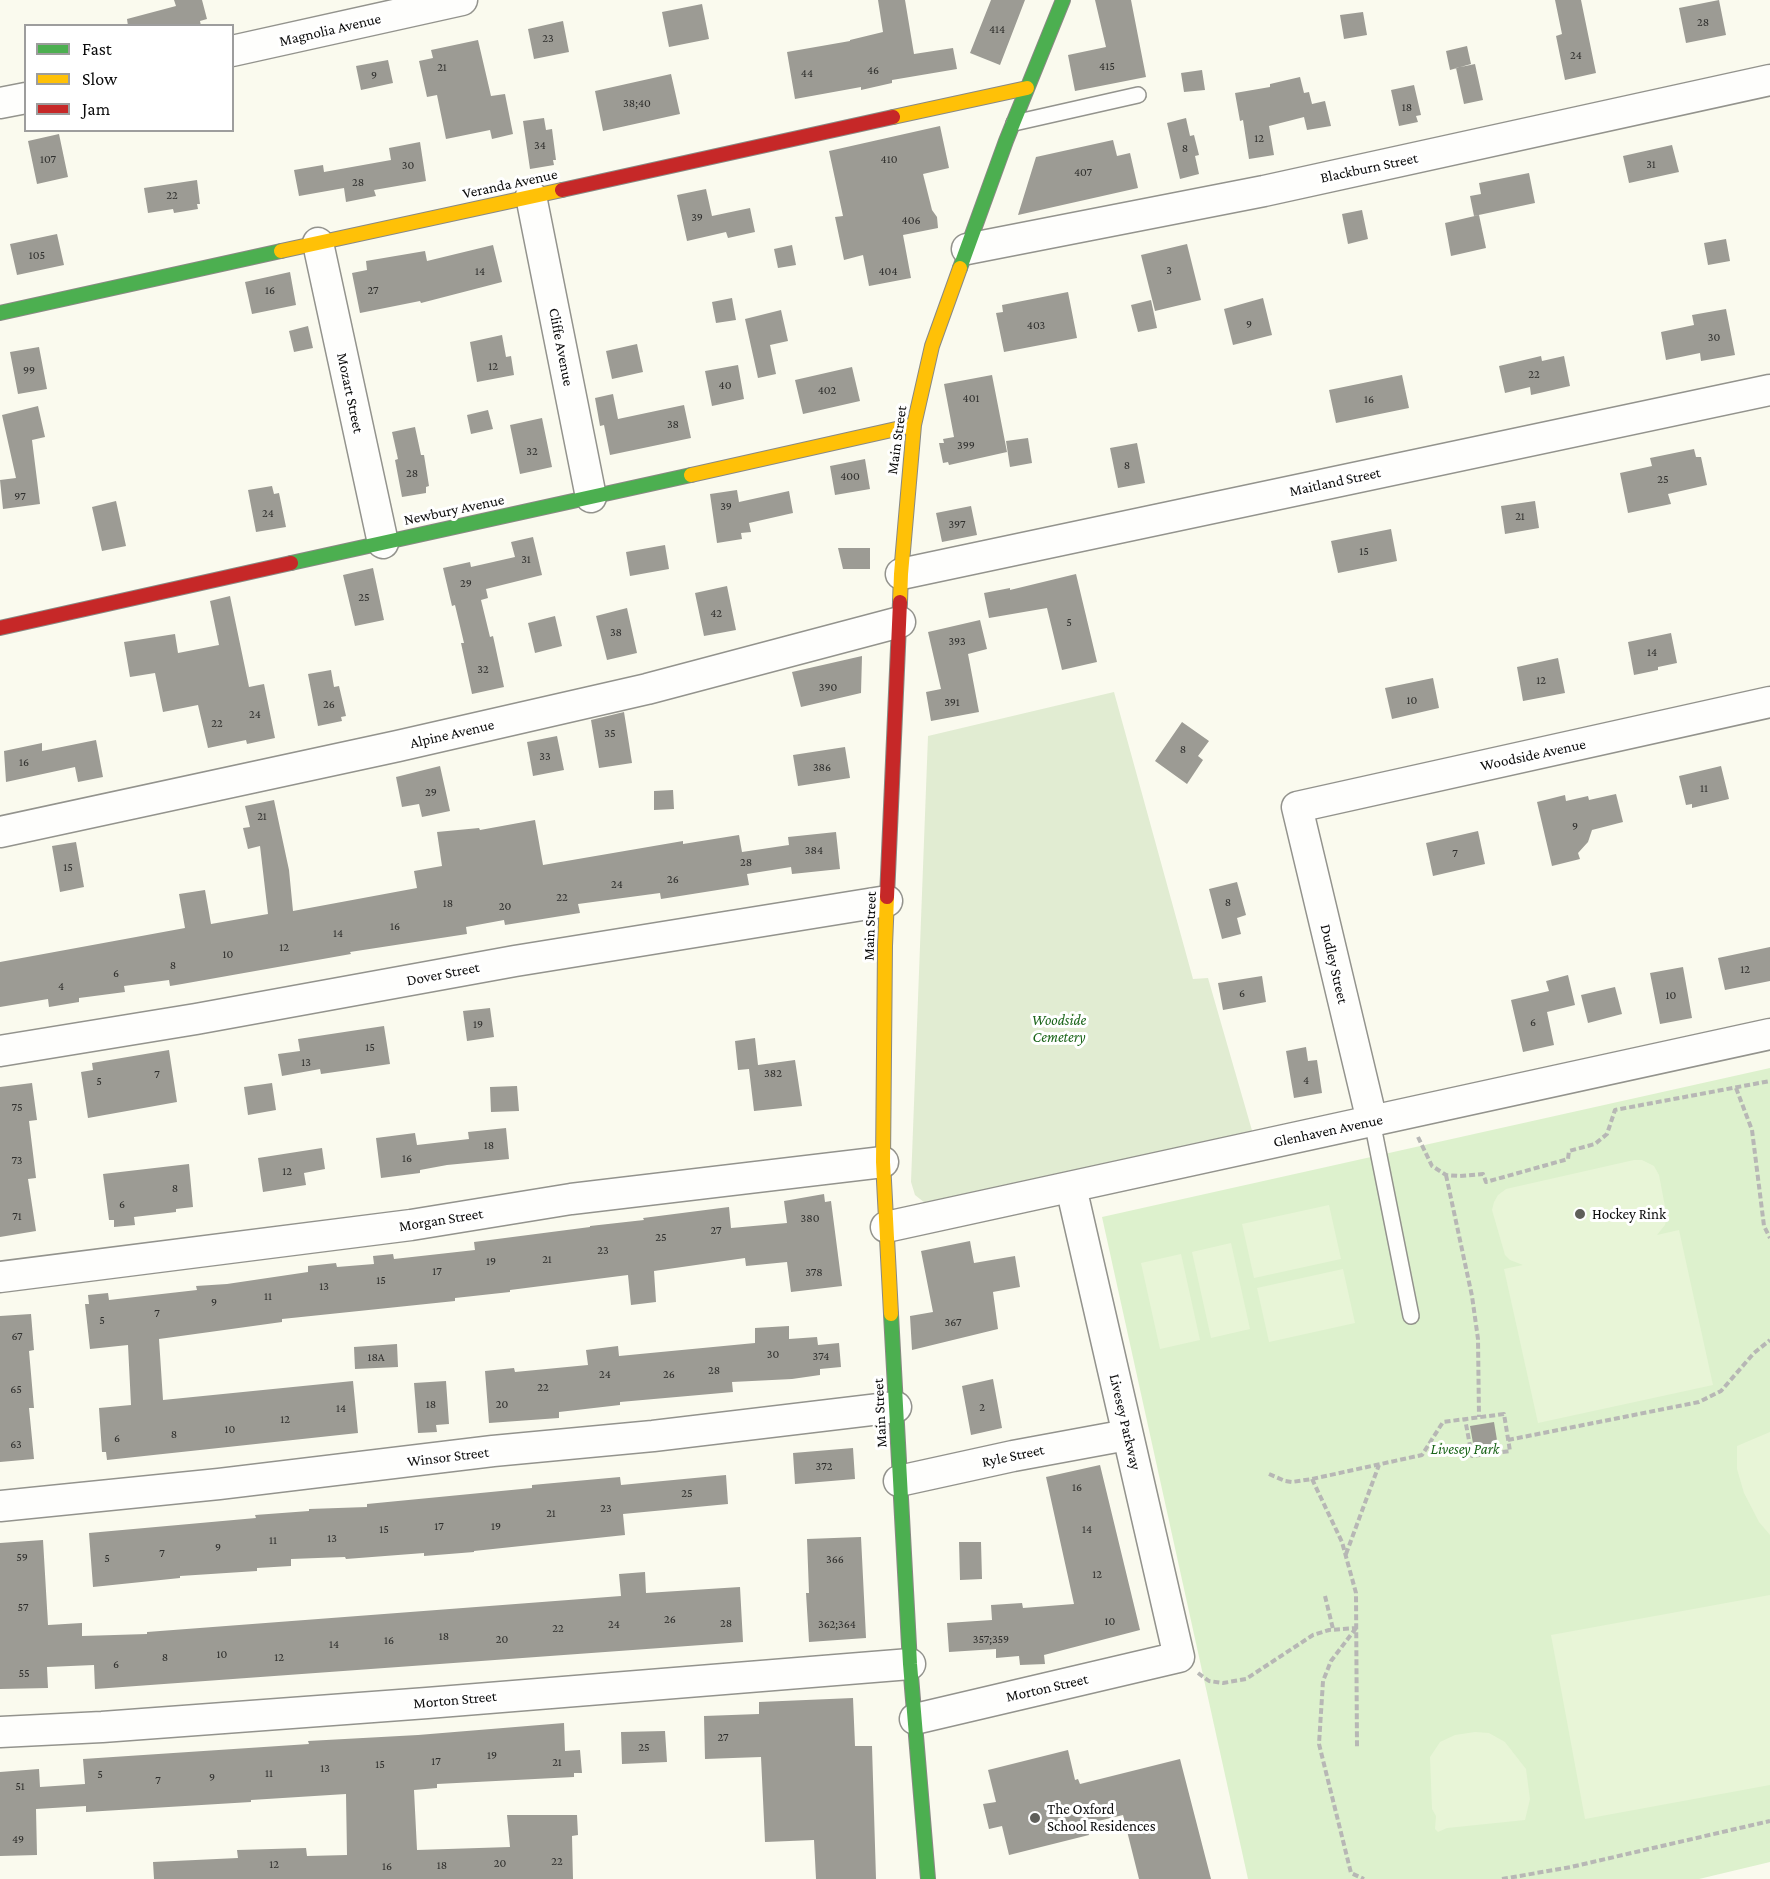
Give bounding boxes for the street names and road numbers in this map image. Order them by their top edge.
street label: Magnolia Avenue [277,10,383,50]
street label: Blackburn Street [1319,149,1419,187]
street label: Veranda Avenue [461,165,559,203]
street label: Cliffe Avenue [545,306,577,388]
street label: Mozart Street [333,351,367,435]
street label: Main Street [883,404,911,476]
street label: Maitland Street [1288,464,1382,500]
street label: Newbury Avenue [402,491,506,529]
street label: Alpine Avenue [408,716,496,752]
street label: Woodside Avenue [1479,735,1587,775]
street label: Main Street [860,891,880,961]
street label: Dudley Street [1316,922,1352,1006]
street label: Dover Street [405,958,481,990]
street label: Glenhaven Avenue [1272,1111,1384,1151]
street label: Morgan Street [398,1204,484,1236]
street label: Livesey Parkway [1105,1372,1145,1472]
street label: Main Street [869,1378,891,1448]
street label: Ryle Street [980,1441,1046,1471]
street label: Winsor Street [406,1443,490,1471]
street label: Morton Street [1004,1670,1090,1706]
street label: Morton Street [413,1687,497,1713]

